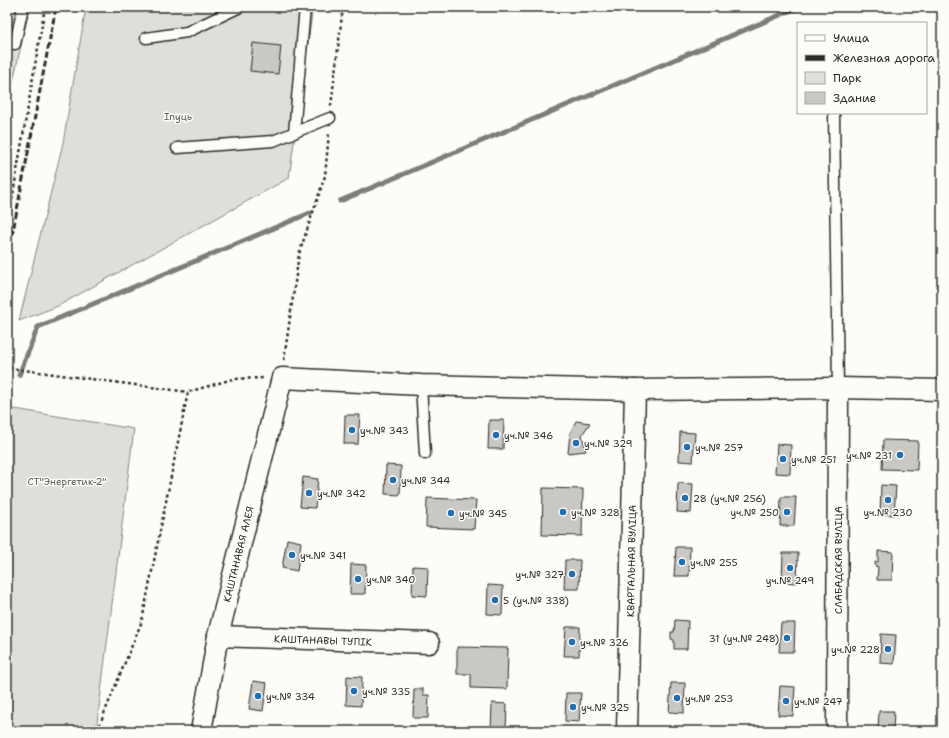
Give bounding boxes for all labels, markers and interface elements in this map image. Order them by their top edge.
legend [797,22,927,114]
text: Улица [833,30,870,46]
text: Железная дорога [833,50,936,66]
text: Парк [833,70,862,86]
text: Здание [833,90,877,106]
park label: Іпуць [164,110,192,123]
place label: уч.№ 343 [360,424,409,437]
marker: уч.№ 343 [347,425,357,435]
place label: уч.№ 346 [504,429,553,442]
marker: уч.№ 346 [491,430,501,440]
place label: уч.№ 329 [584,437,633,450]
marker: уч.№ 329 [571,438,581,448]
place label: уч.№ 257 [695,441,743,454]
marker: уч.№ 257 [682,442,692,452]
place label: уч.№ 231 [846,449,892,462]
marker: уч.№ 231 [895,450,905,460]
place label: уч.№ 251 [791,453,836,466]
marker: уч.№ 251 [778,454,788,464]
place label: уч.№ 344 [401,474,450,487]
park label: СТ"Энергетик-2" [27,475,107,488]
marker: уч.№ 344 [388,475,398,485]
place label: уч.№ 342 [317,487,366,500]
marker: уч.№ 342 [304,488,314,498]
place label: 28 (уч.№ 256) [693,492,766,505]
marker: 28 (уч.№ 256) [680,493,690,503]
marker: уч.№ 230 [883,495,893,505]
street label: КАШТАНАВАЯ АЛЕЯ [220,505,257,603]
street label: КВАРТАЛЬНАЯ ВУЛІЦА [624,505,639,617]
place label: уч.№ 328 [571,506,620,519]
place label: уч.№ 250 [730,506,779,519]
street label: СЛАБАДСКАЯ ВУЛІЦА [832,506,845,614]
place label: уч.№ 230 [863,506,913,519]
place label: уч.№ 345 [459,507,507,520]
marker: уч.№ 328 [558,507,568,517]
marker: уч.№ 250 [782,507,792,517]
marker: уч.№ 345 [446,508,456,518]
place label: уч.№ 341 [300,549,346,562]
marker: уч.№ 341 [287,550,297,560]
place label: уч.№ 255 [690,556,738,569]
marker: уч.№ 255 [677,557,687,567]
marker: уч.№ 249 [785,563,795,573]
place label: уч.№ 327 [516,568,564,581]
marker: уч.№ 327 [567,569,577,579]
place label: уч.№ 340 [366,573,415,586]
marker: уч.№ 340 [353,574,363,584]
place label: уч.№ 249 [766,574,814,587]
place label: 5 (уч.№ 338) [503,594,569,607]
marker: 5 (уч.№ 338) [490,595,500,605]
street label: КАШТАНАВЫ ТУПІК [274,632,373,649]
place label: 31 (уч.№ 248) [709,632,779,645]
marker: 31 (уч.№ 248) [782,633,792,643]
place label: уч.№ 326 [580,636,629,649]
marker: уч.№ 326 [567,637,577,647]
place label: уч.№ 228 [831,643,880,656]
marker: уч.№ 228 [883,644,893,654]
place label: уч.№ 335 [362,685,410,698]
marker: уч.№ 335 [349,686,359,696]
place label: уч.№ 334 [266,690,315,703]
marker: уч.№ 334 [253,691,263,701]
place label: уч.№ 253 [685,692,733,705]
marker: уч.№ 253 [672,693,682,703]
place label: уч.№ 247 [794,695,842,708]
marker: уч.№ 247 [781,696,791,706]
place label: уч.№ 325 [581,701,629,714]
marker: уч.№ 325 [568,702,578,712]

